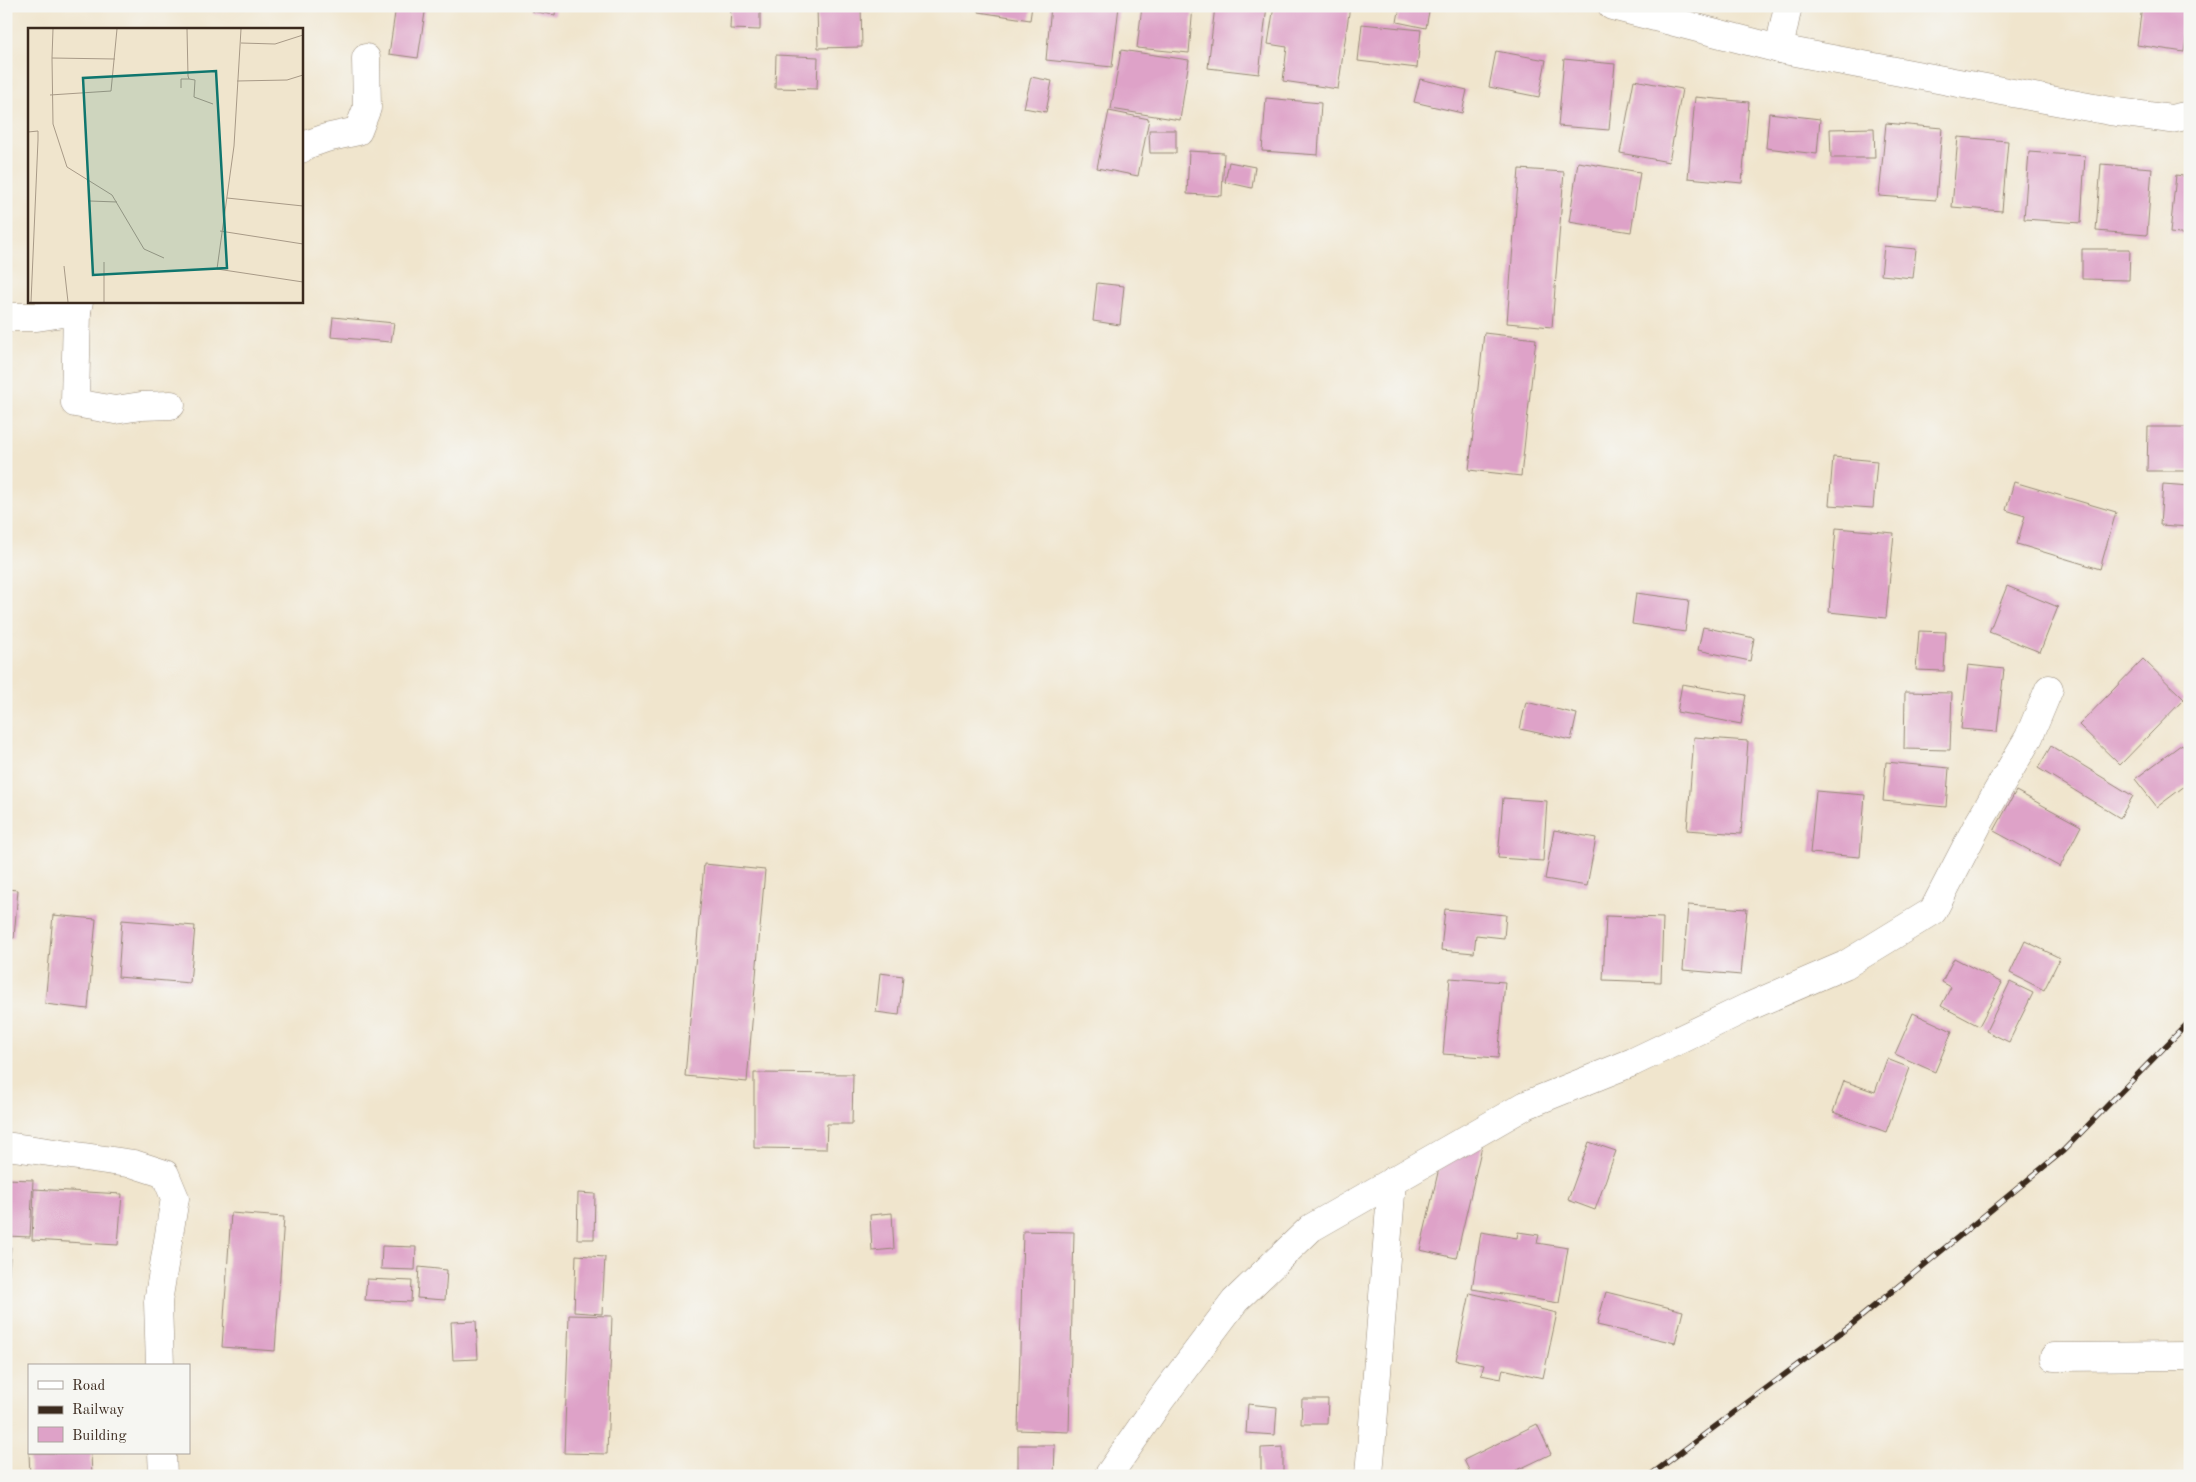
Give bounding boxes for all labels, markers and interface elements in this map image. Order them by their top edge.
inset map [28,28,302,302]
legend [28,1364,190,1454]
text: Road [72,1379,106,1394]
text: Railway [72,1403,125,1418]
text: Building [72,1429,127,1444]

